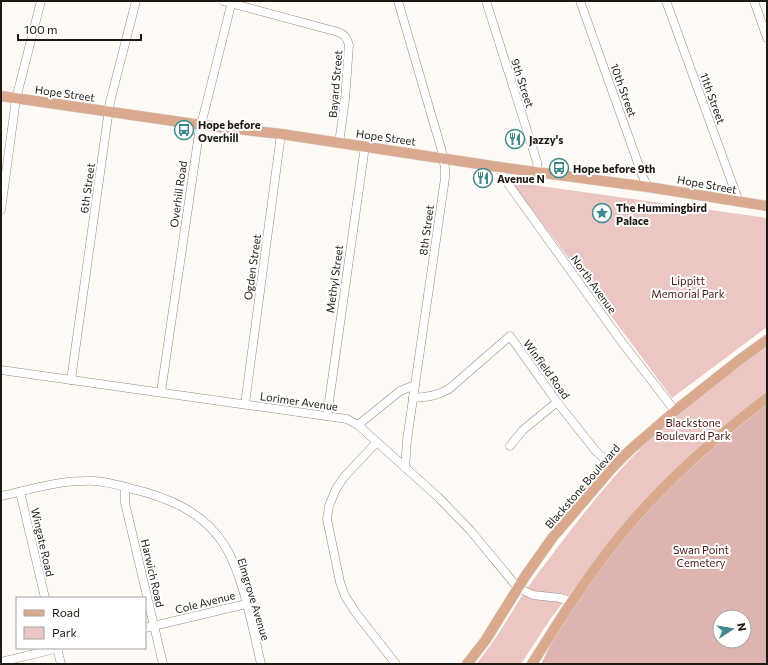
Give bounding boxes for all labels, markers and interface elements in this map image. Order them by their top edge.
scale bar [18,16,141,42]
text: 100 m [24,22,58,36]
street label: Bayard Street [326,49,344,118]
street label: 9th Street [509,57,537,110]
street label: 10th Street [608,62,640,119]
street label: 11th Street [698,71,728,126]
street label: Hope Street [34,82,96,104]
place label: Hope before Overhill [198,118,261,144]
bus stop icon: Hope before Overhill [173,119,195,141]
street label: Hope Street [355,126,417,148]
restaurant icon: Jazzy's [504,128,526,150]
place label: Jazzy's [529,133,563,147]
bus stop icon: Hope before 9th [548,157,570,179]
street label: Overhill Road [167,160,189,228]
street label: 6th Street [77,162,97,214]
place label: Hope before 9th [573,162,655,175]
restaurant icon: Avenue N [472,167,494,189]
place label: Avenue N [497,172,545,185]
street label: Hope Street [676,172,738,196]
place label: The Hummingbird Palace [616,201,707,227]
place icon: The Hummingbird Palace [591,202,613,224]
street label: 8th Street [416,204,436,256]
street label: Ogden Street [241,233,263,301]
street label: Methyl Street [323,244,345,314]
street label: North Avenue [569,252,620,316]
park label: Lippitt Memorial Park [651,274,725,300]
street label: Winfield Road [521,337,573,401]
street label: Lorimer Avenue [259,389,339,413]
park label: Blackstone Boulevard Park [655,416,731,442]
street label: Blackstone Boulevard [542,441,622,531]
street label: Wingate Road [29,506,57,578]
street label: Harwich Road [139,538,167,608]
park label: Swan Point Cemetery [673,543,729,569]
street label: Elmgrove Avenue [235,556,273,642]
street label: Cole Avenue [174,588,237,616]
legend [16,597,146,649]
text: Road [52,605,80,619]
north arrow [712,609,752,649]
text: N [735,621,749,632]
text: Park [52,625,78,639]

